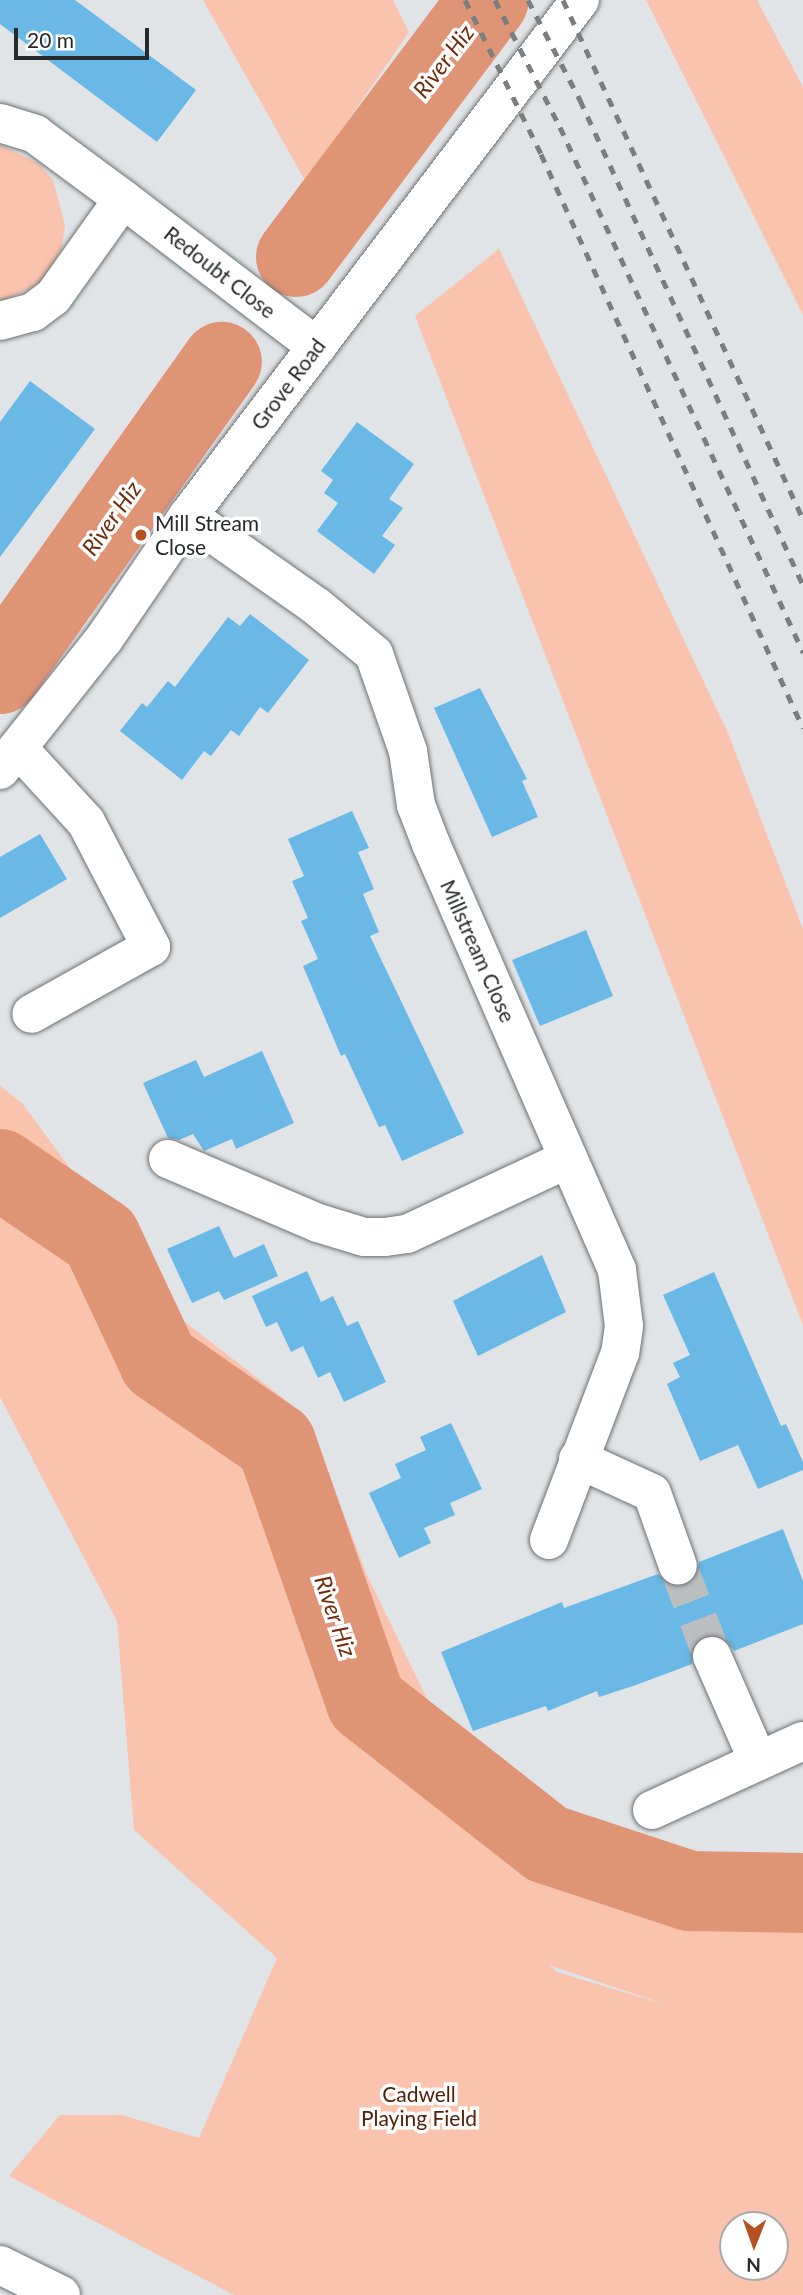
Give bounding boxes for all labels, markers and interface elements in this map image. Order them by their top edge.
scale bar [18,14,152,58]
water label: River Hiz [406,19,480,103]
text: 20 m [27,27,74,52]
street label: Redoubt Close [159,221,281,323]
street label: Grove Road [246,333,330,435]
water label: River Hiz [75,475,147,561]
place label: Mill Stream Close [155,510,259,560]
marker: Mill Stream Close [133,527,149,543]
street label: Millstream Close [435,876,521,1026]
water label: River Hiz [309,1571,363,1661]
park label: Cadwell Playing Field [361,2081,477,2131]
north arrow [719,2211,789,2281]
text: N [746,2254,761,2277]

